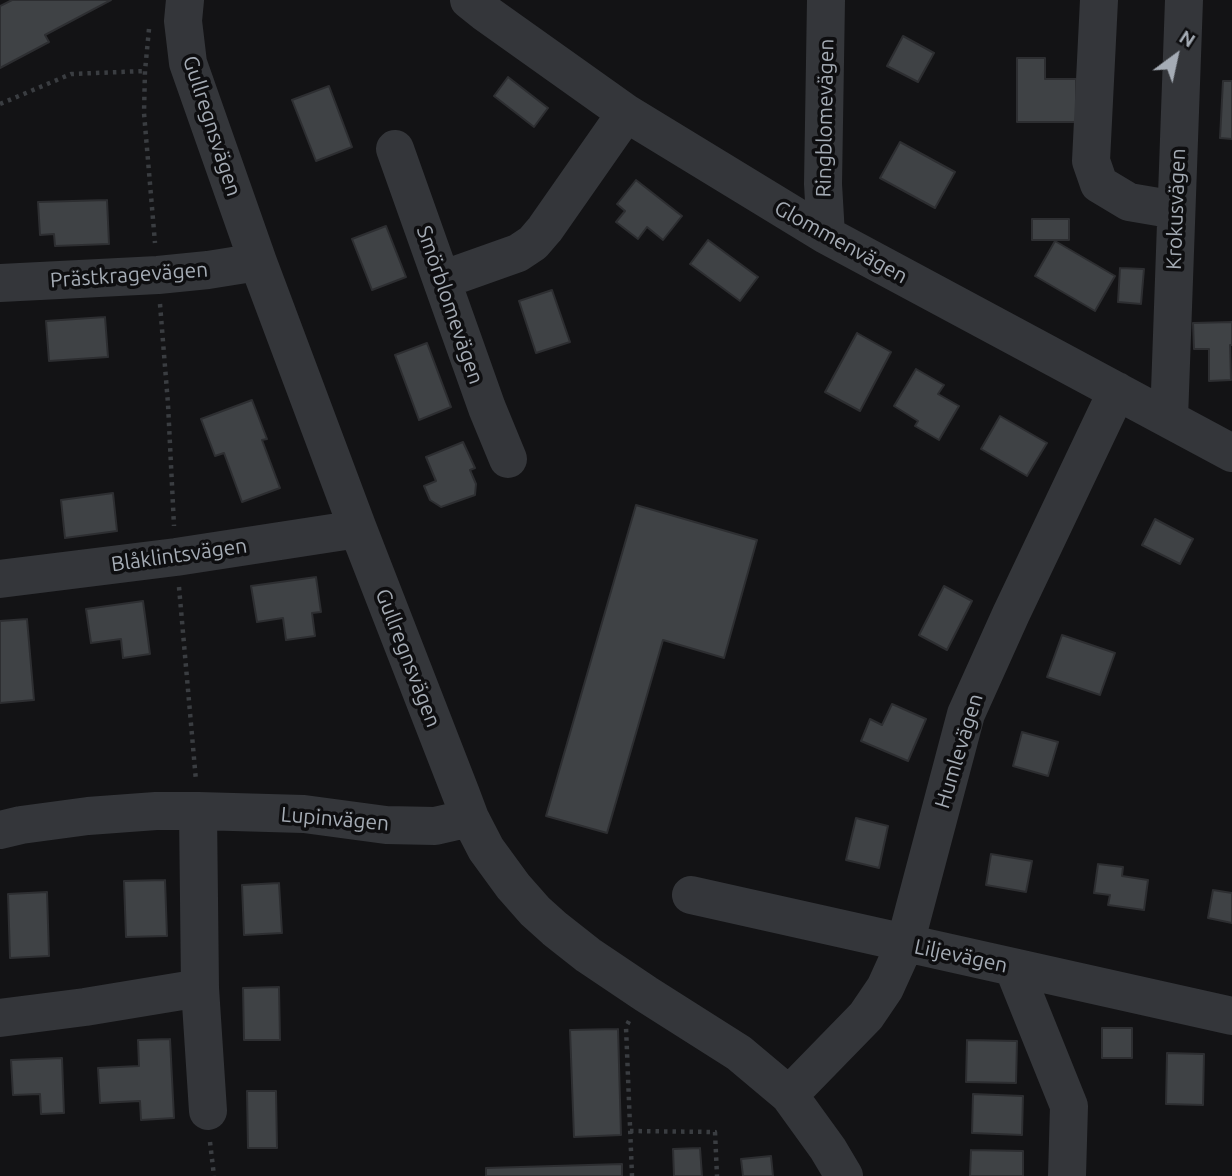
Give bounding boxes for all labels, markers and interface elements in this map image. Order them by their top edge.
north arrow [1141,21,1211,91]
text: N [1175,25,1199,51]
street label: Ringblomevägen [811,38,839,198]
street label: Gullregnsvägen [177,53,247,199]
street label: Krokusvägen [1161,148,1191,270]
street label: Glommenvägen [770,195,912,289]
street label: Smörblomevägen [411,222,489,388]
street label: Prästkragevägen [49,257,209,293]
street label: Blåklintsvägen [109,533,249,577]
street label: Gullregnsvägen [370,585,446,731]
street label: Humlevägen [930,691,988,811]
street label: Lupinvägen [280,802,390,836]
street label: Liljevägen [912,934,1010,978]

